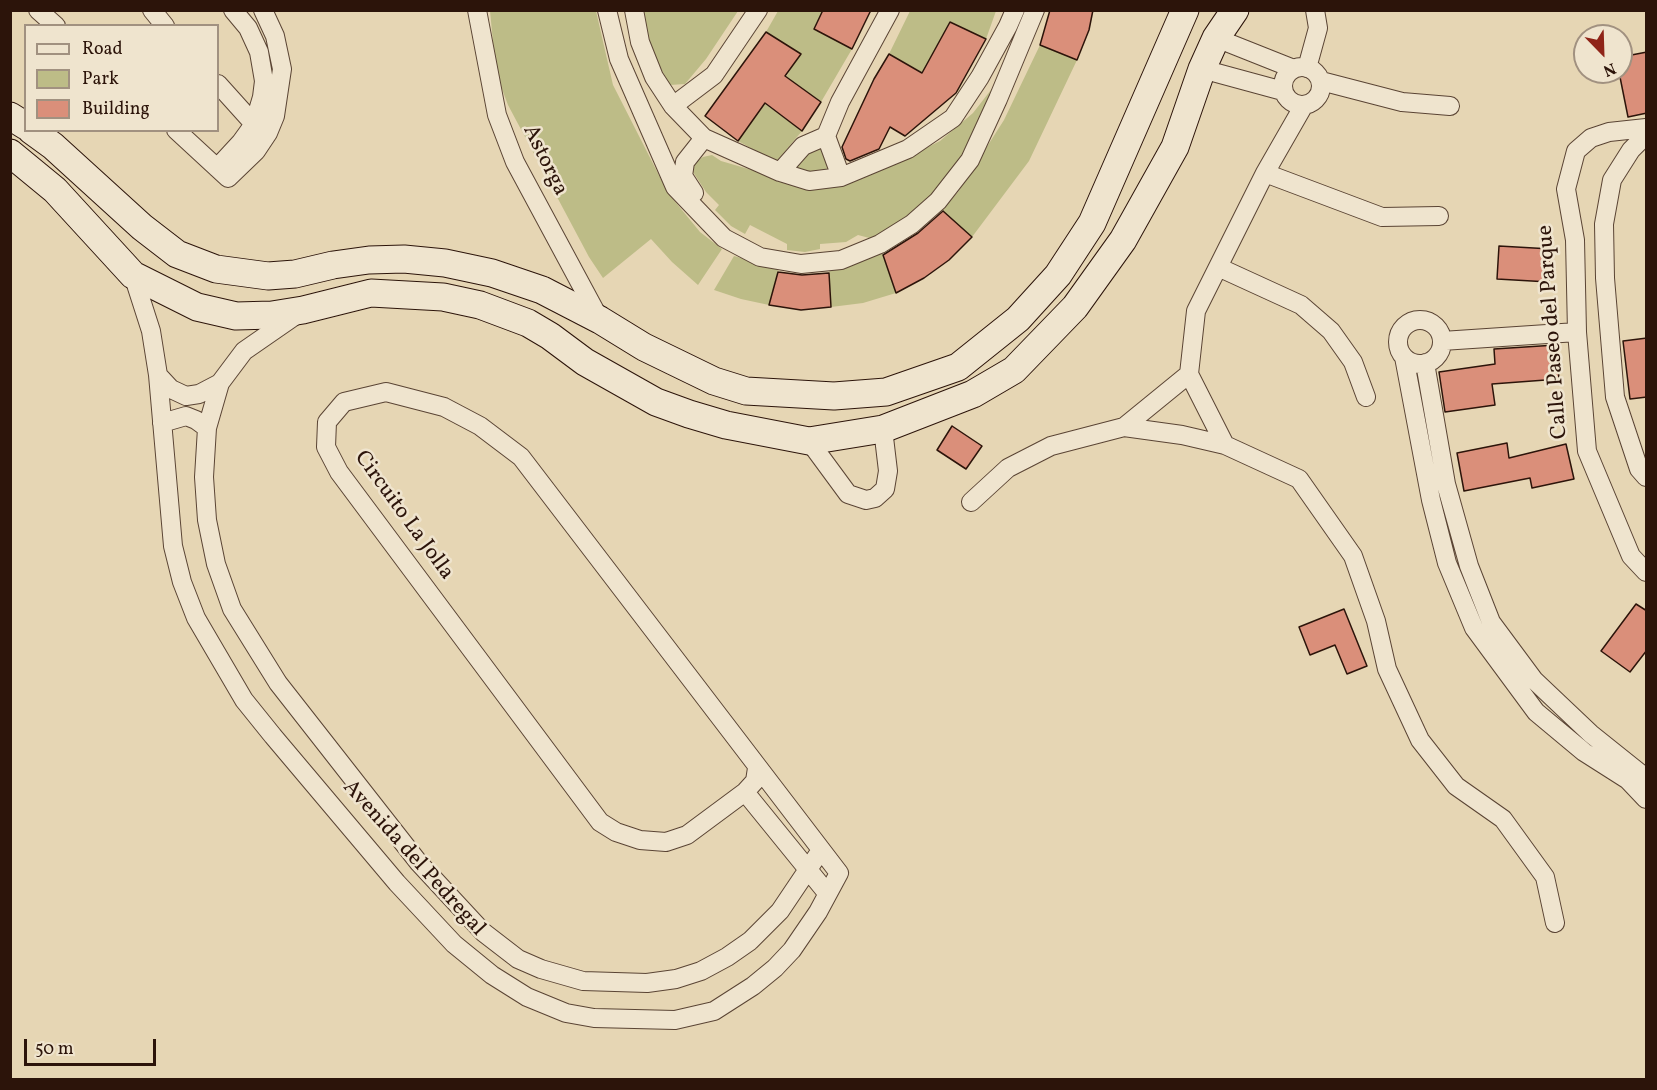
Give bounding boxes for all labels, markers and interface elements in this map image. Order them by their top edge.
legend [24,24,219,132]
north arrow [1573,24,1633,84]
text: Road [82,37,123,62]
text: N [1600,56,1619,81]
text: Park [82,67,119,92]
text: Building [82,97,150,122]
street label: Astorga [516,121,572,201]
street label: Calle Paseo del Parque [1533,224,1575,440]
street label: Circuito La Jolla [347,446,459,586]
street label: Avenida del Pedregal [336,776,490,942]
scale bar [27,1027,159,1065]
text: 50 m [35,1037,74,1062]

